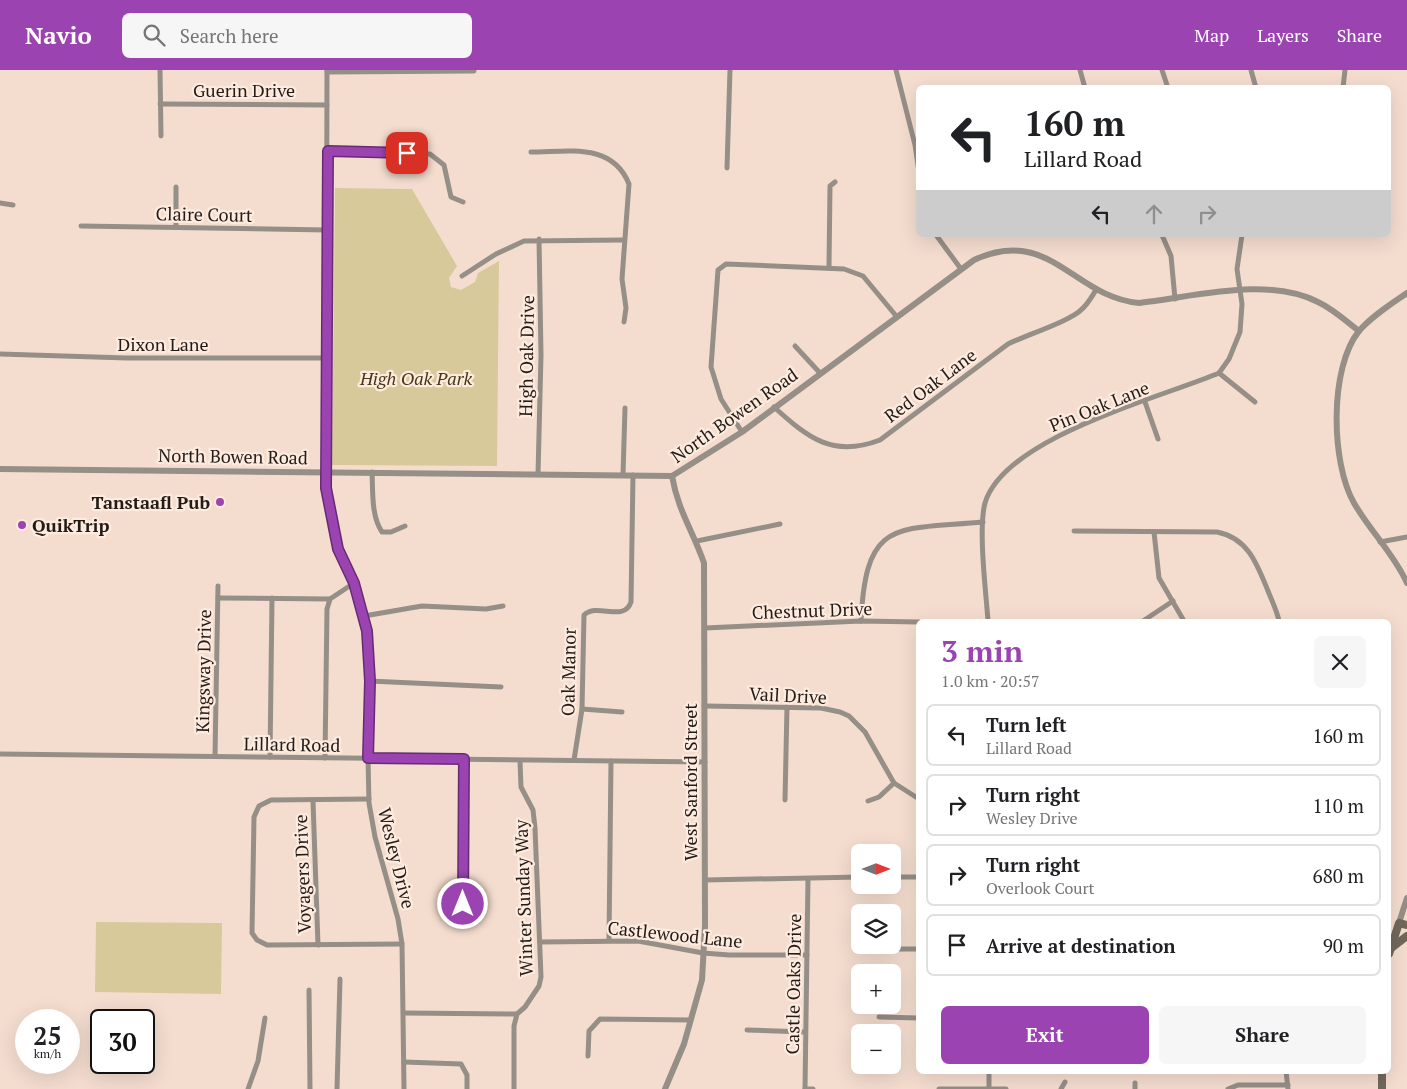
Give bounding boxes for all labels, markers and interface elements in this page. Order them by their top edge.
search box [122,13,472,58]
text: Navio [25,19,92,51]
icon: search [140,21,168,49]
text: Search here [180,23,279,48]
text: Map [1194,23,1229,47]
text: Layers [1257,23,1309,47]
text: Share [1337,23,1382,47]
street label: Guerin Drive [193,78,295,102]
text: 160 m [1024,100,1125,146]
icon: left [941,105,1006,170]
pin [386,132,428,174]
icon: arrive [393,139,421,167]
text: Lillard Road [1024,144,1142,173]
icon: left [1087,200,1115,228]
icon: ahead [1140,200,1168,228]
icon: right [1193,200,1221,228]
street label: Claire Court [155,201,253,227]
street label: High Oak Drive [513,295,539,417]
street label: Dixon Lane [117,332,209,356]
street label: Red Oak Lane [879,343,981,427]
street label: North Bowen Road [666,362,802,468]
park label: High Oak Park [359,366,472,390]
street label: Pin Oak Lane [1045,375,1153,437]
street label: North Bowen Road [158,443,308,469]
place label: Tanstaafl Pub [92,490,210,514]
marker: Tanstaafl Pub [214,496,226,508]
place label: QuikTrip [32,513,109,537]
marker: QuikTrip [16,519,28,531]
street label: Chestnut Drive [751,596,873,624]
street label: Kingsway Drive [190,609,216,733]
street label: Oak Manor [555,628,581,716]
text: 3 min [941,631,1023,671]
button: close [1314,636,1366,688]
text: 1.0 km · 20:57 [941,670,1039,692]
street label: Vail Drive [748,681,828,709]
street label: West Sanford Street [678,703,702,861]
text: Turn left [986,712,1067,737]
icon: left [943,721,971,749]
text: 160 m [1313,723,1364,748]
street label: Lillard Road [243,731,341,757]
text: Lillard Road [986,737,1072,759]
text: Turn right [986,782,1080,807]
icon: right [943,791,971,819]
text: 110 m [1313,793,1364,818]
street label: Wesley Drive [373,805,421,911]
text: Wesley Drive [986,807,1078,829]
street label: Voyagers Drive [288,814,316,934]
street label: Winter Sunday Way [508,818,538,977]
north arrow [851,844,901,894]
map controls [851,844,901,1074]
text: Turn right [986,852,1080,877]
icon: right [943,861,971,889]
text: 680 m [1313,863,1364,888]
position arrow [436,877,488,929]
text: Overlook Court [986,877,1095,899]
button: layers [851,904,901,954]
street label: Castle Oaks Drive [780,913,806,1055]
street label: Castlewood Lane [606,915,744,953]
icon: arrive [943,931,971,959]
text: Arrive at destination [986,933,1175,958]
text: 90 m [1323,933,1364,958]
button: + [851,964,901,1014]
button: Exit [941,1006,1149,1064]
button: Share [1159,1006,1366,1064]
speed limit sign: 30 [90,1009,155,1074]
text: 25 [33,1019,62,1052]
button: − [851,1024,901,1074]
text: km/h [34,1046,61,1061]

